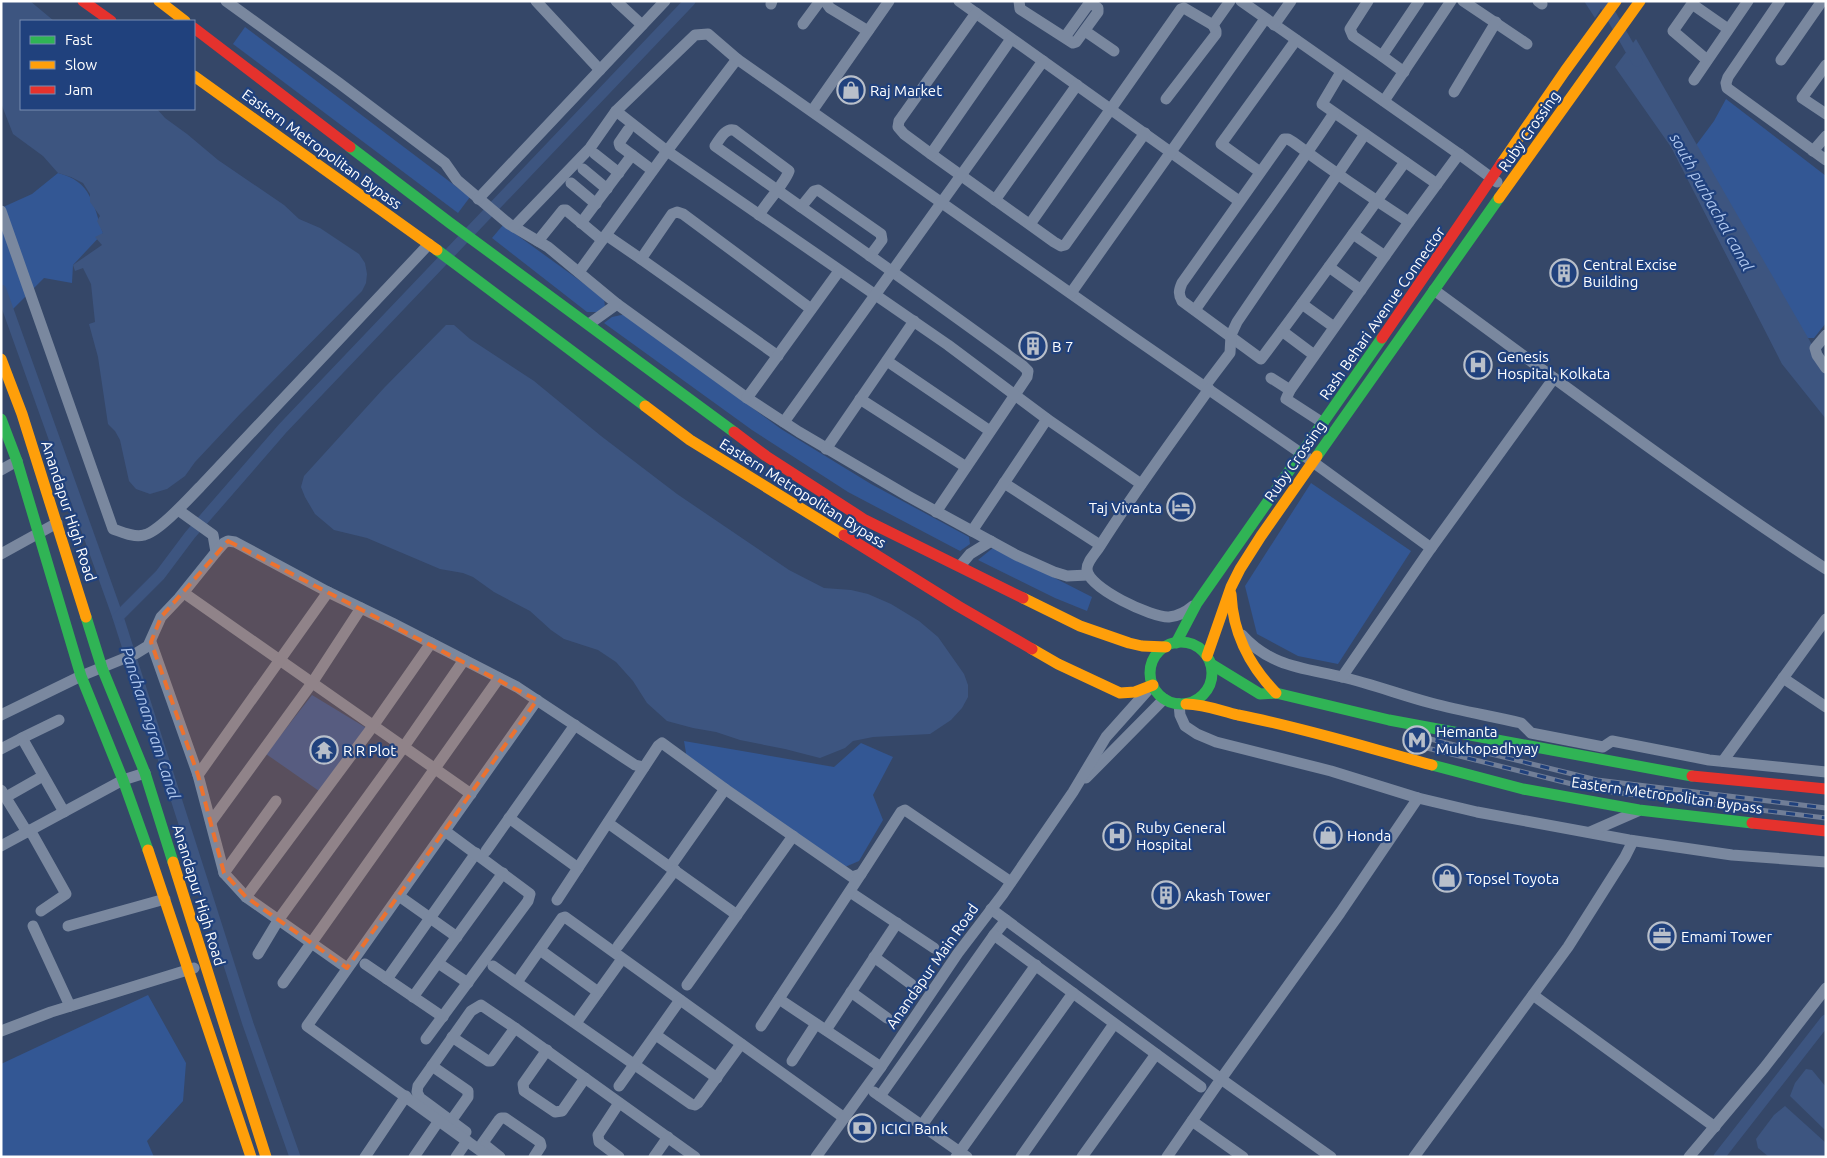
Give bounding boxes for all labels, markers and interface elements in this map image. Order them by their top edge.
legend [20,20,195,110]
text: Fast [65,31,93,48]
text: Slow [65,56,98,73]
shop icon: Raj Market [836,75,866,105]
text: Jam [65,81,93,98]
place label: Raj Market [870,82,942,99]
street label: Eastern Metropolitan Bypass [239,85,405,213]
street label: Ruby Crossing [1495,87,1563,175]
water label: south purbachal canal [1666,129,1758,274]
street label: Rash Behari Avenue Connector [1316,223,1449,403]
place label: Central Excise Building [1583,256,1677,290]
building icon: Central Excise Building [1549,258,1579,288]
building icon: B 7 [1018,331,1048,361]
place label: B 7 [1052,338,1073,355]
place label: Genesis Hospital, Kolkata [1497,348,1610,382]
hospital icon: Genesis Hospital, Kolkata [1463,350,1493,380]
street label: Ruby Crossing [1261,417,1329,505]
street label: Eastern Metropolitan Bypass [717,435,889,551]
street label: Anandapur High Road [38,439,100,583]
hotel icon: Taj Vivanta [1166,492,1196,522]
place label: Taj Vivanta [1089,499,1162,516]
water label: Panchanangram Canal [118,645,184,802]
place label: Hemanta Mukhopadhyay [1436,723,1538,757]
metro station icon: Hemanta Mukhopadhyay [1402,725,1432,755]
temple icon: R R Plot [309,735,339,765]
place label: R R Plot [343,742,396,759]
street label: Eastern Metropolitan Bypass [1570,773,1764,817]
place label: Ruby General Hospital [1136,819,1226,853]
shop icon: Honda [1313,820,1343,850]
hospital icon: Ruby General Hospital [1102,821,1132,851]
street label: Anandapur High Road [169,822,229,968]
place label: Honda [1347,827,1391,844]
shop icon: Topsel Toyota [1432,863,1462,893]
place label: Topsel Toyota [1466,870,1559,887]
building icon: Akash Tower [1151,880,1181,910]
place label: Akash Tower [1185,887,1271,904]
street label: Anandapur Main Road [882,900,982,1032]
office icon: Emami Tower [1647,921,1677,951]
place label: Emami Tower [1681,928,1772,945]
bank icon: ICICI Bank [847,1113,877,1143]
place label: ICICI Bank [881,1120,948,1137]

